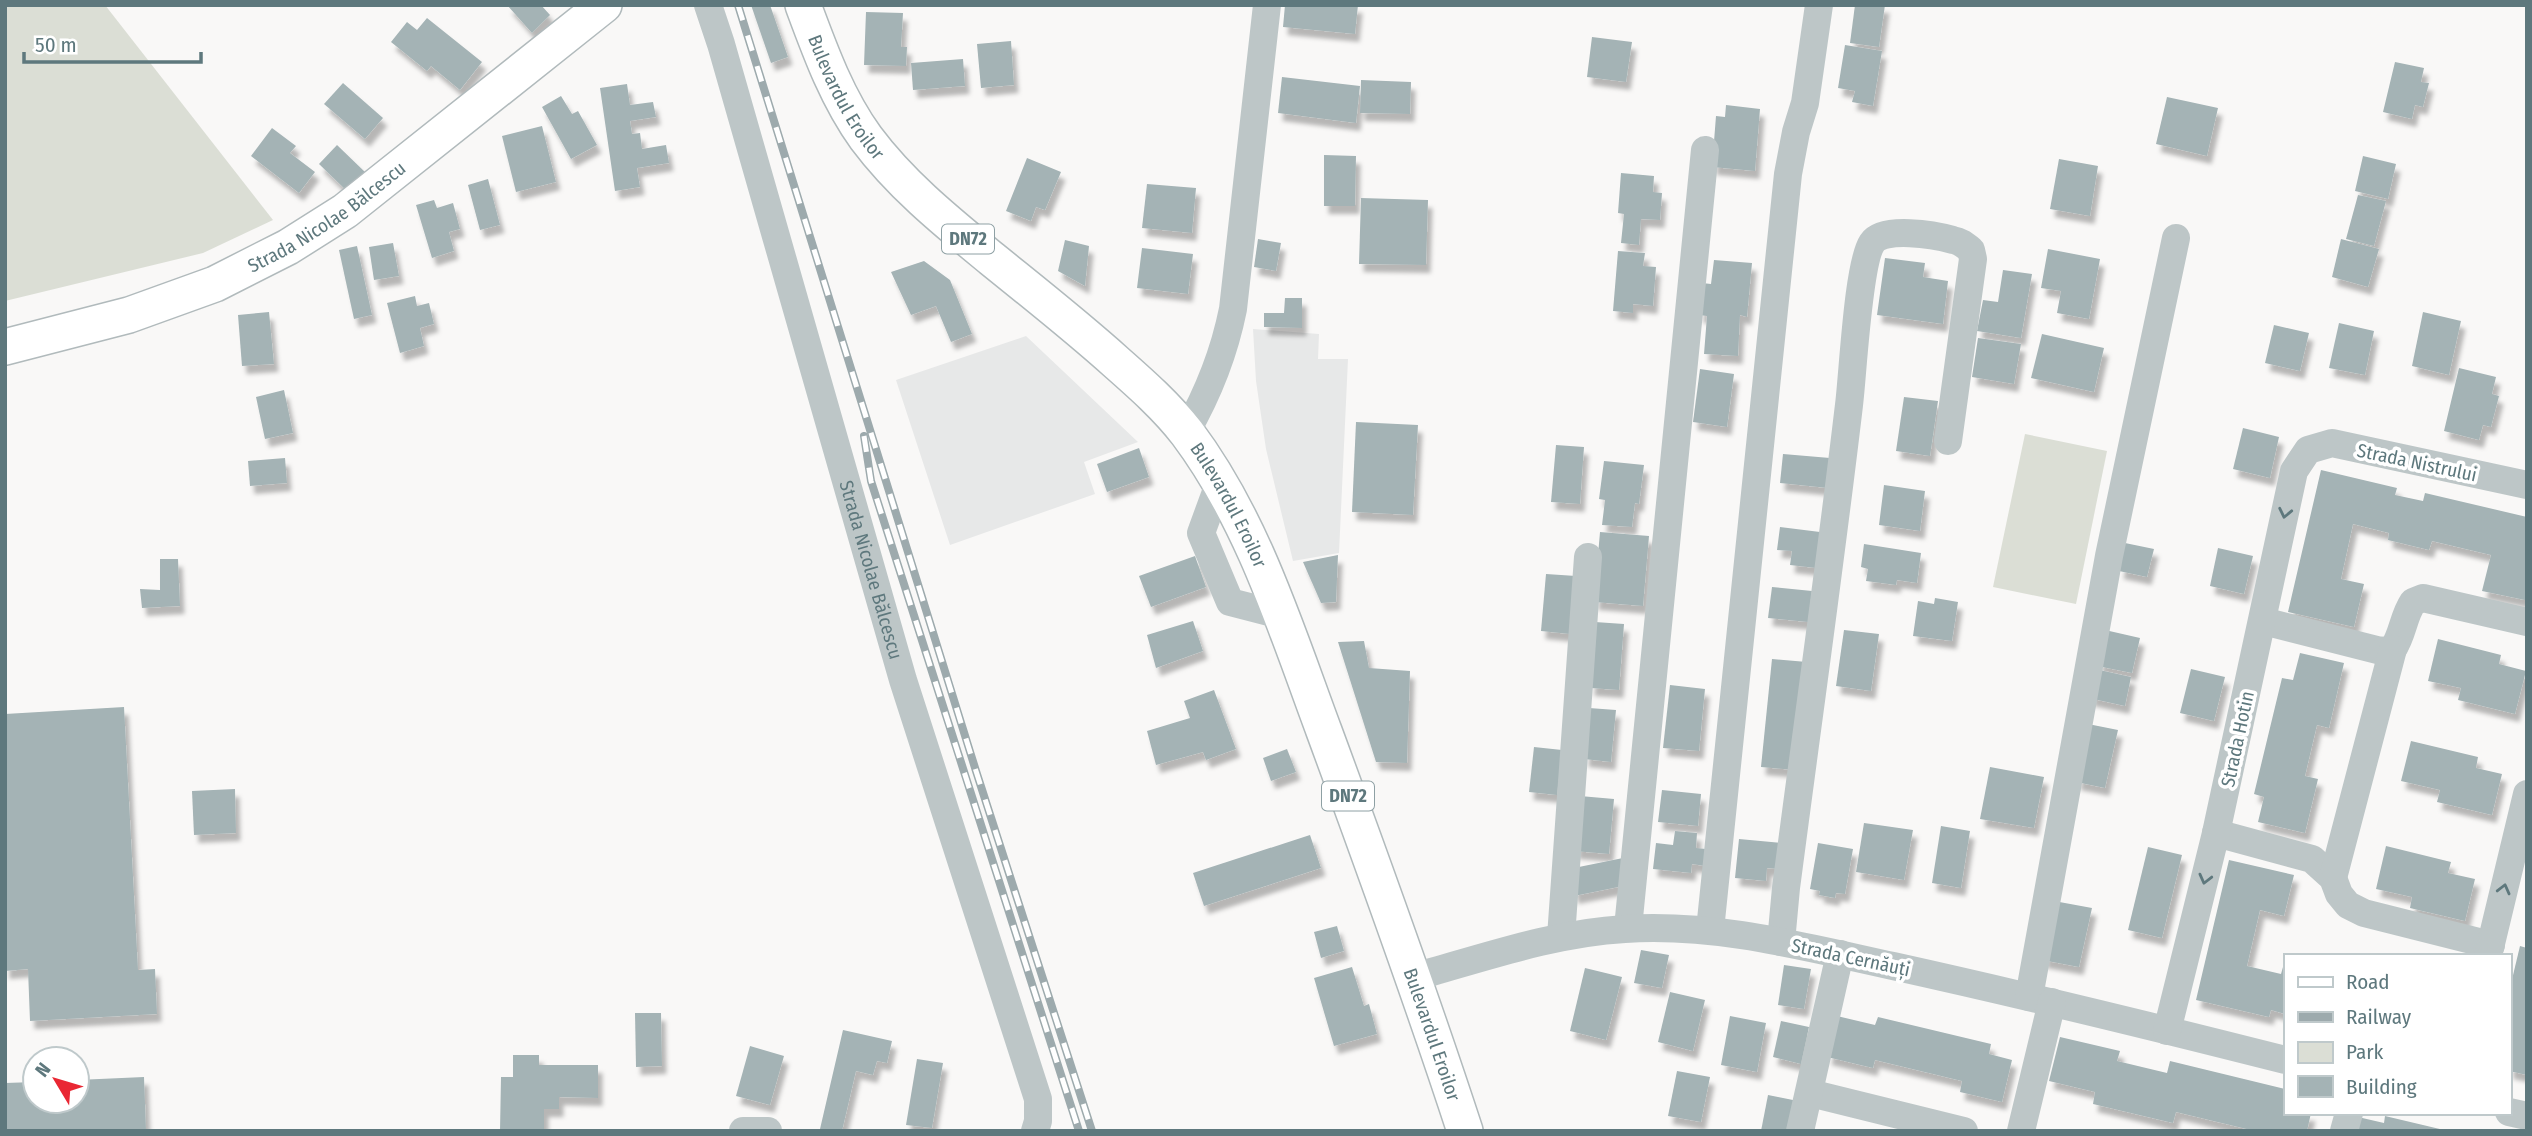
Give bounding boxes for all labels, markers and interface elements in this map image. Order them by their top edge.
scale bar [24,21,201,65]
street label: Bulevardul Eroilor [803,31,890,165]
text: 50 m [35,32,77,58]
street label: Strada Nicolae Bălcescu [244,157,410,277]
road number: DN72 [942,225,994,254]
street label: Bulevardul Eroilor [1185,438,1272,571]
street label: Strada Nistrului [2355,439,2479,486]
street label: Strada Nicolae Bălcescu [834,478,907,662]
one-way arrow [2279,507,2294,519]
street label: Strada Hotin [2216,689,2259,789]
road number: DN72 [1322,782,1374,810]
one-way arrow [2199,872,2213,884]
one-way arrow [2496,883,2510,895]
street label: Strada Cernăuți [1790,934,1912,981]
legend [2284,954,2511,1115]
street label: Bulevardul Eroilor [1399,965,1465,1104]
text: Road [2346,969,2390,995]
text: Railway [2346,1004,2412,1030]
text: Park [2346,1039,2384,1065]
north arrow [21,1045,91,1115]
text: N [30,1058,56,1081]
text: Building [2346,1074,2417,1100]

